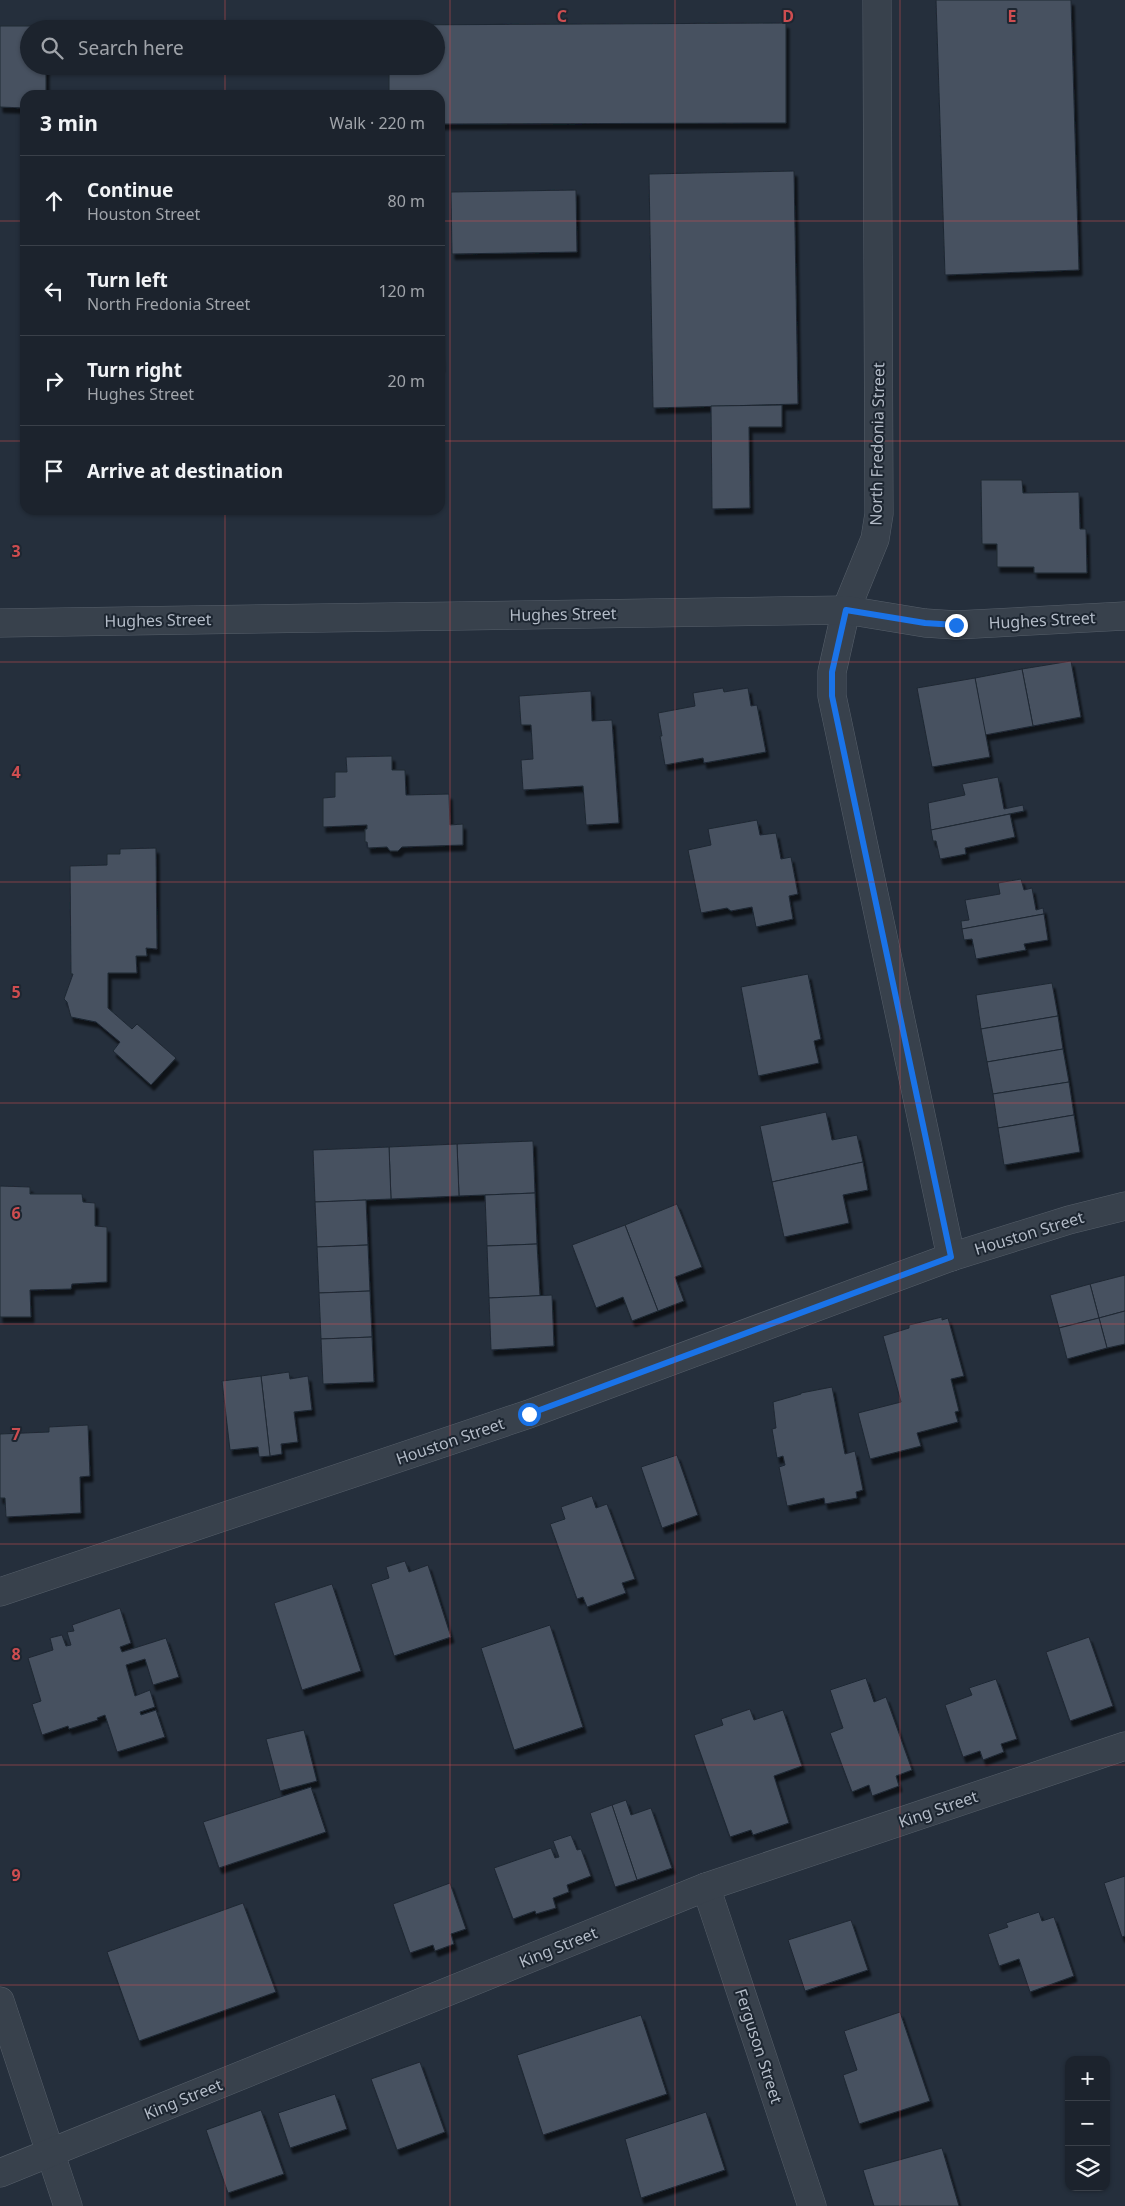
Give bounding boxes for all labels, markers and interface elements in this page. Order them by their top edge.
text: C [557,5,567,27]
text: D [782,5,794,27]
text: E [1008,5,1017,27]
search box [20,20,445,75]
icon: search [38,34,66,62]
text: Search here [78,35,184,61]
text: 3 min [40,109,98,137]
text: Walk · 220 m [330,112,425,134]
text: Continue [87,177,173,203]
icon: ahead [40,187,68,215]
text: 80 m [388,190,425,212]
text: Houston Street [87,203,200,225]
text: Turn left [87,267,168,293]
icon: left [40,277,68,305]
text: 120 m [378,280,425,302]
text: North Fredonia Street [87,293,250,315]
text: Turn right [87,357,182,383]
street label: North Fredonia Street [865,362,889,526]
icon: right [40,367,68,395]
text: 20 m [388,370,425,392]
text: Hughes Street [87,383,194,405]
icon: arrive [40,457,68,485]
text: Arrive at destination [87,458,283,484]
text: 3 [11,540,21,562]
street label: Hughes Street [509,602,617,626]
street label: Hughes Street [988,606,1096,634]
street label: Hughes Street [104,608,212,632]
route end [945,614,968,637]
text: 4 [11,761,21,783]
text: 5 [11,981,21,1003]
text: 6 [11,1202,21,1224]
street label: Houston Street [972,1206,1087,1260]
route start [518,1403,541,1426]
street label: Houston Street [393,1412,507,1470]
text: 7 [11,1423,21,1445]
text: 8 [11,1643,21,1665]
street label: King Street [895,1785,981,1833]
text: 9 [11,1864,21,1886]
street label: King Street [516,1921,601,1973]
street label: Ferguson Street [730,1986,788,2106]
map controls [1065,2056,1110,2191]
button: + [1065,2056,1110,2101]
street label: King Street [141,2073,226,2125]
button: − [1065,2101,1110,2146]
button: layers [1065,2146,1110,2191]

